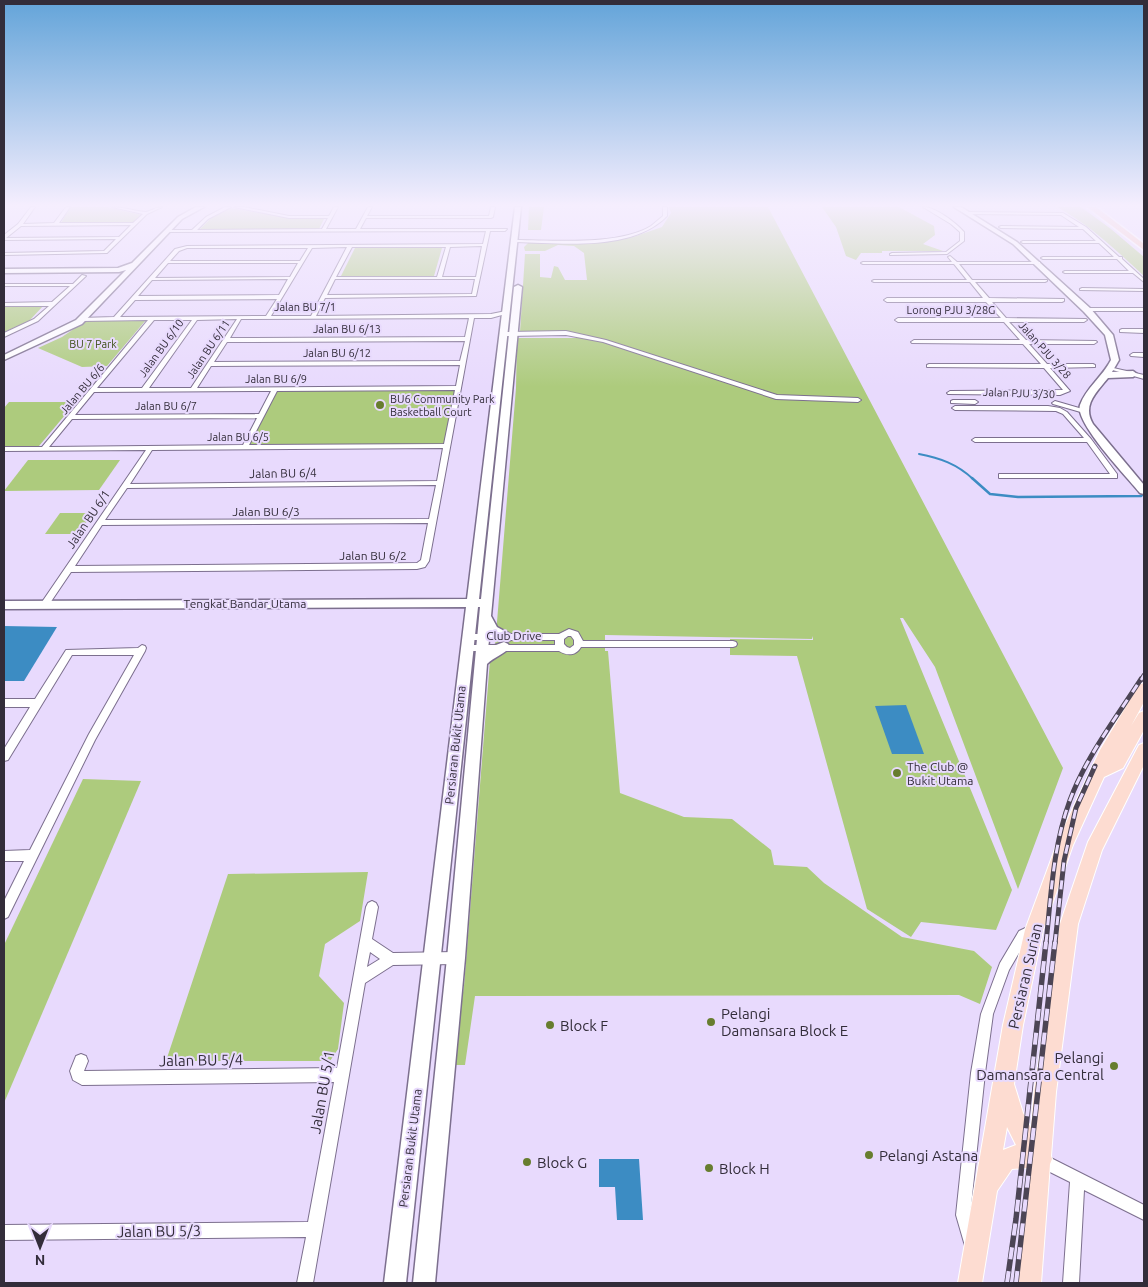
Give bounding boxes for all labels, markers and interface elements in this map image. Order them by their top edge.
street label: Jalan BU 7/1 [274,301,336,313]
street label: Lorong PJU 3/28G [907,304,995,316]
street label: Jalan BU 6/10 [136,317,186,379]
street label: Jalan BU 6/11 [184,317,232,381]
street label: Jalan PJU 3/28 [1016,319,1074,381]
street label: Jalan BU 6/13 [313,323,381,335]
park label: BU 7 Park [69,338,117,350]
street label: Jalan BU 6/12 [303,347,371,359]
street label: Jalan BU 6/6 [58,361,106,417]
street label: Jalan BU 6/9 [245,373,307,385]
street label: Jalan PJU 3/30 [983,386,1055,400]
place label: BU6 Community Park Basketball Court [390,393,495,418]
marker: BU6 Community Park Basketball Court [374,399,386,411]
street label: Jalan BU 6/7 [135,400,197,412]
street label: Jalan BU 6/5 [207,431,269,443]
street label: Jalan BU 6/4 [249,466,317,480]
street label: Jalan BU 6/1 [64,487,112,551]
street label: Jalan BU 6/3 [232,505,300,518]
street label: Jalan BU 6/2 [339,549,407,562]
street label: Tengkat Bandar Utama [184,597,306,610]
street label: Club Drive [486,629,542,642]
street label: Persiaran Bukit Utama [442,685,468,805]
place label: The Club @ Bukit Utama [907,760,974,787]
marker: The Club @ Bukit Utama [891,767,903,779]
street label: Persiaran Surian [1005,922,1045,1030]
place label: Pelangi Damansara Block E [721,1005,848,1039]
marker: Pelangi Damansara Block E [705,1016,717,1028]
place label: Block F [560,1017,608,1034]
marker: Block F [544,1019,556,1031]
street label: Jalan BU 5/1 [306,1049,338,1135]
place label: Pelangi Damansara Central [976,1049,1104,1083]
street label: Jalan BU 5/4 [159,1051,243,1069]
marker: Pelangi Damansara Central [1108,1060,1120,1072]
street label: Persiaran Bukit Utama [396,1088,424,1208]
place label: Pelangi Astana [879,1147,978,1164]
marker: Pelangi Astana [863,1149,875,1161]
place label: Block G [537,1154,587,1171]
marker: Block G [521,1156,533,1168]
place label: Block H [719,1160,770,1177]
marker: Block H [703,1162,715,1174]
north arrow [15,1222,65,1272]
street label: Jalan BU 5/3 [117,1222,201,1240]
text: N [35,1252,45,1268]

